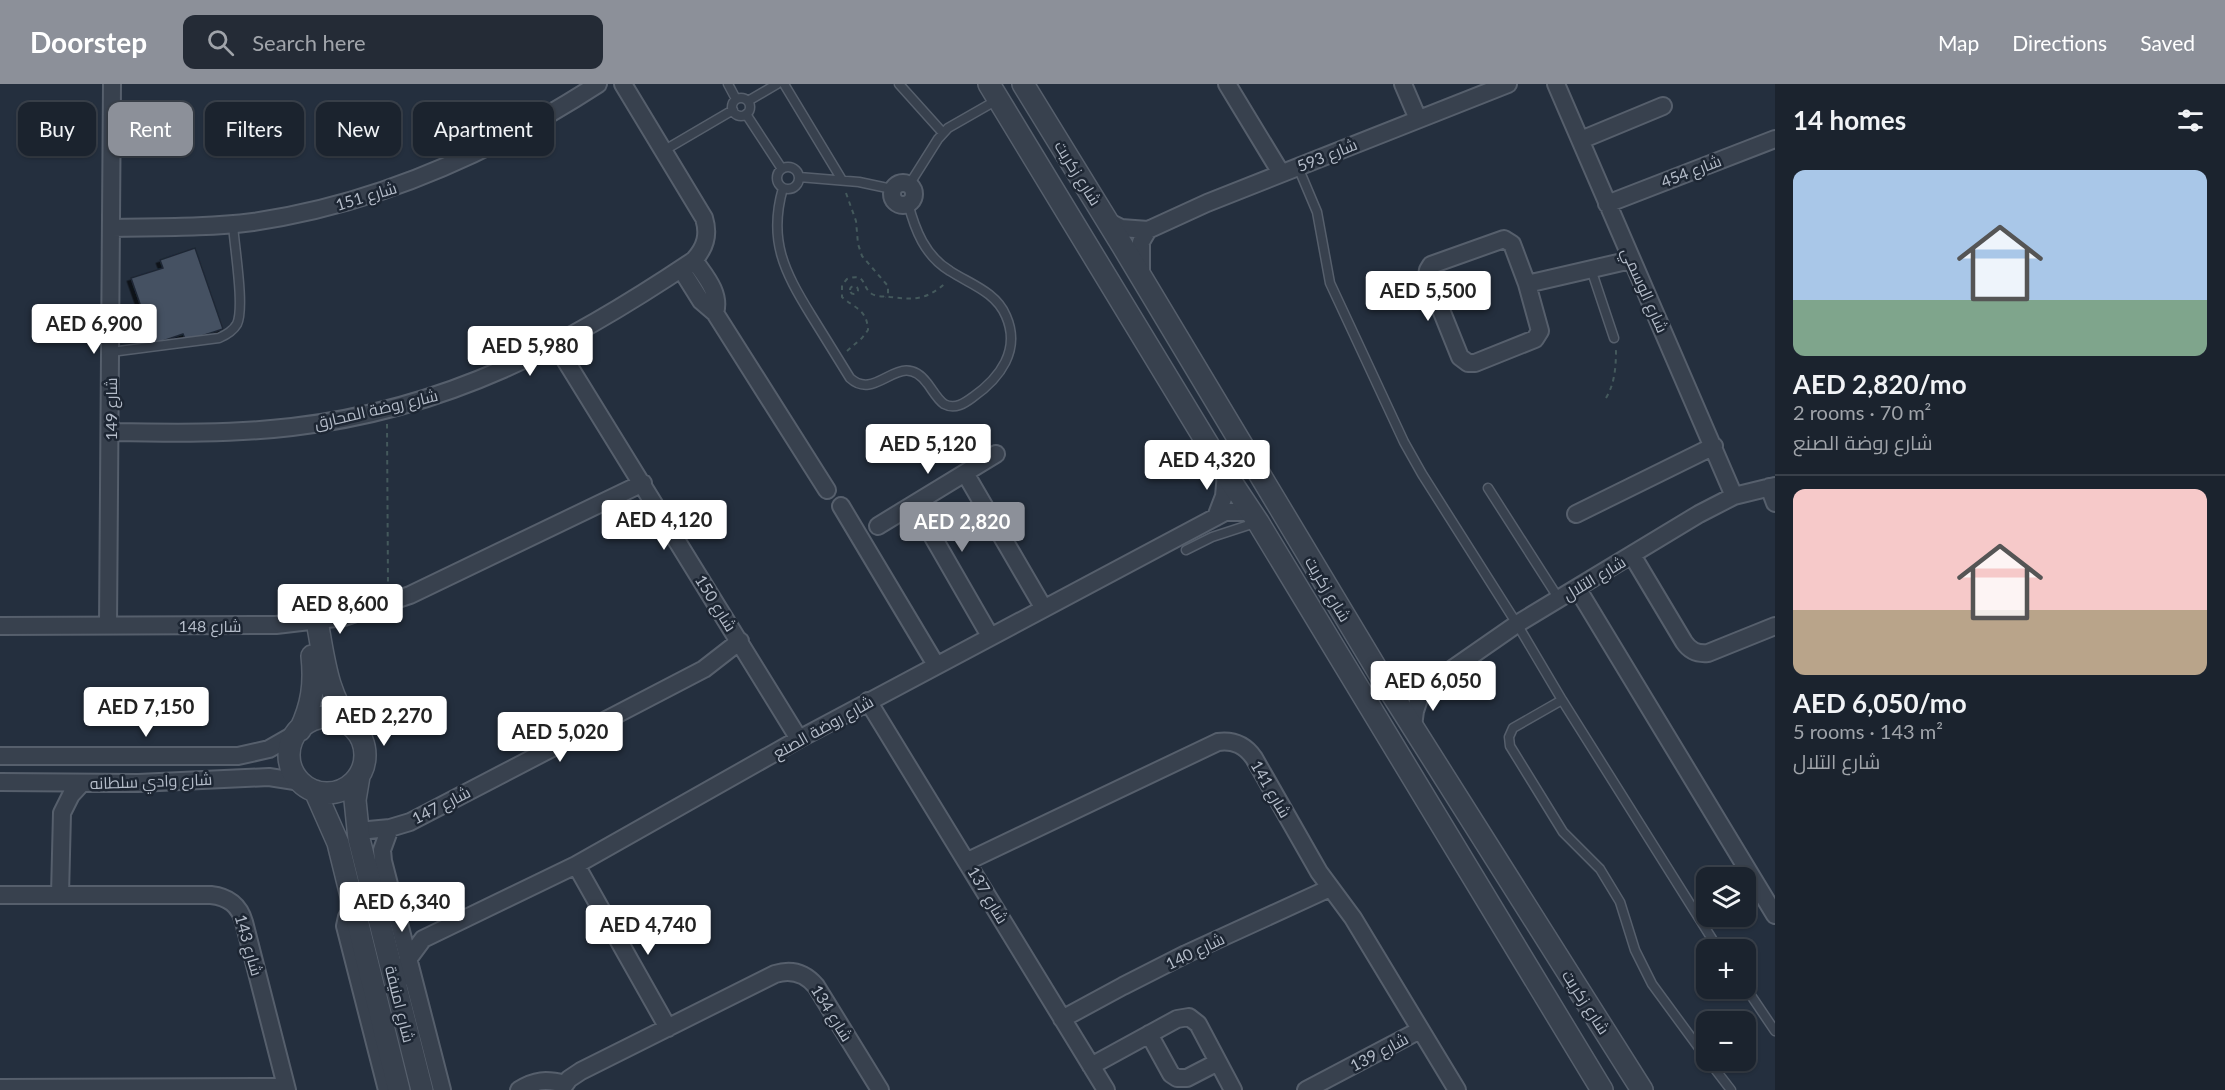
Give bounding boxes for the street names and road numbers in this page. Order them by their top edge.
street label: شارع 593 [1294,134,1361,178]
street label: شارع زكريت [1049,137,1106,210]
street label: شارع 454 [1658,150,1725,193]
street label: شارع 151 [333,177,400,217]
street label: شارع الوسمي [1614,244,1673,337]
street label: شارع 149 [101,378,123,440]
street label: شارع روضة المحارق [312,385,440,435]
street label: شارع التلال [1559,551,1630,606]
street label: شارع زكريت [1299,553,1355,626]
street label: شارع 150 [689,571,741,636]
street label: شارع 148 [179,616,241,638]
street label: شارع روضة الصنع [769,691,878,765]
street label: شارع 141 [1245,757,1295,822]
street label: شارع وادي سلطانه [89,769,213,797]
street label: شارع 147 [408,782,474,830]
street label: شارع 137 [962,863,1013,928]
street label: شارع 143 [229,912,267,979]
street label: شارع 140 [1162,928,1229,976]
street label: شارع امنيفة [379,963,419,1045]
street label: شارع زكريت [1556,966,1614,1039]
street label: شارع 134 [805,981,857,1046]
street label: شارع 139 [1347,1028,1412,1077]

